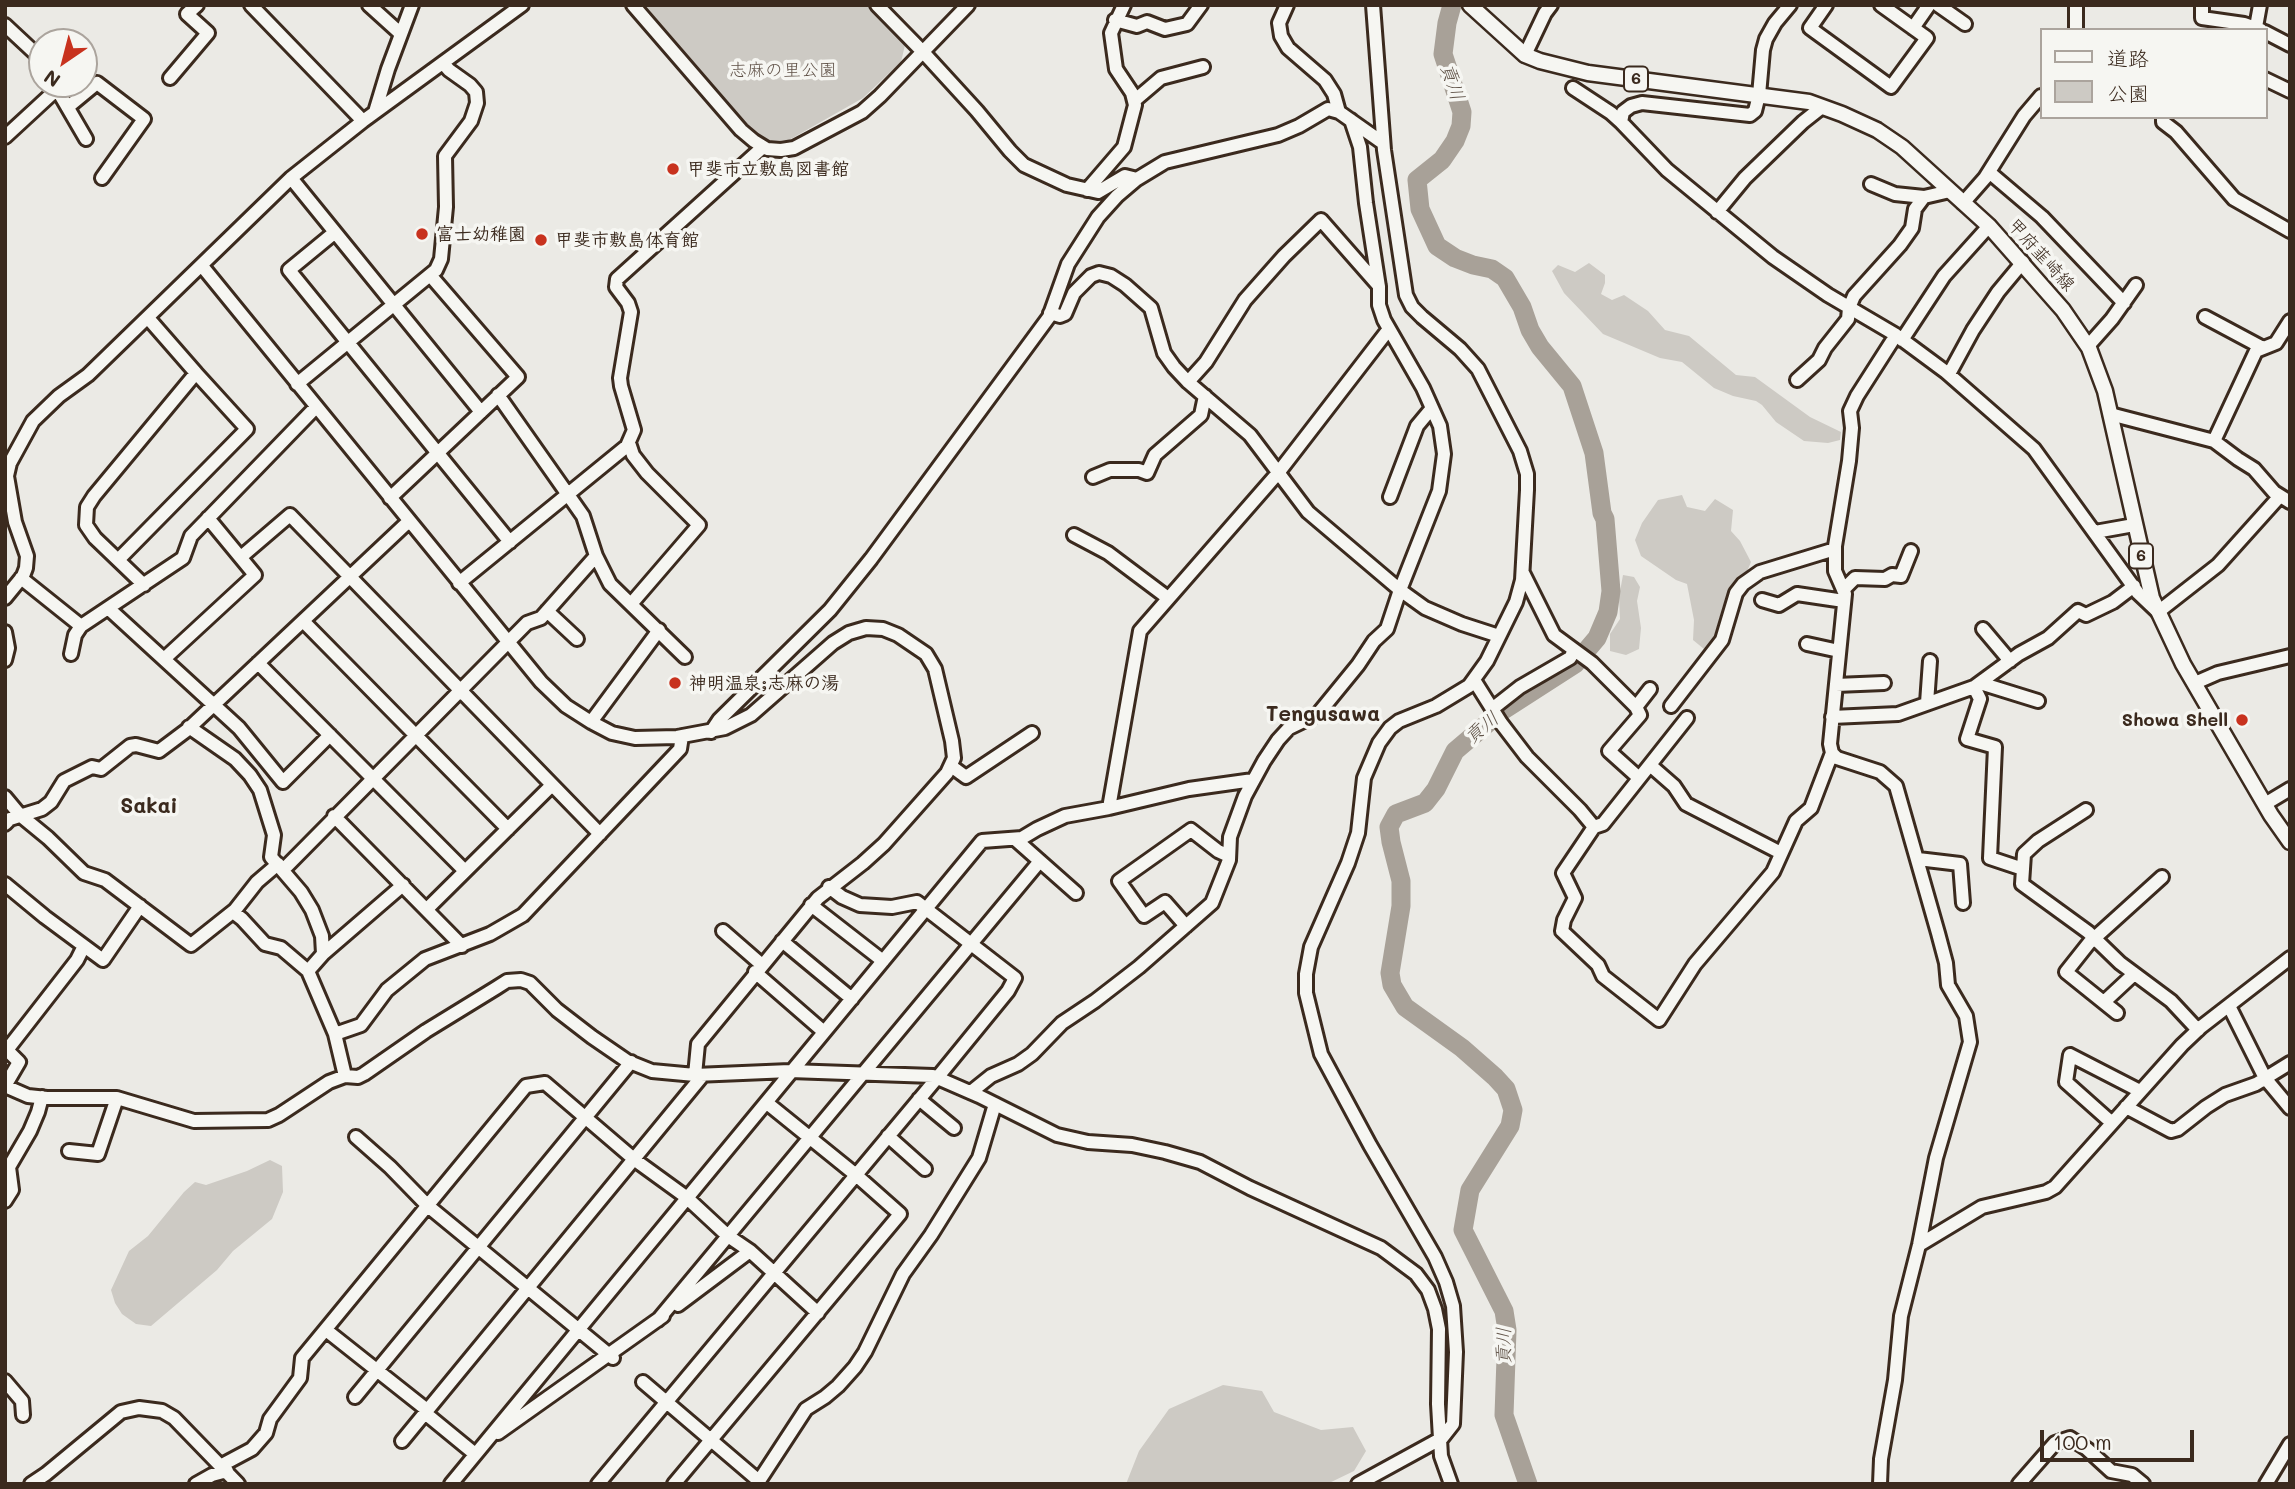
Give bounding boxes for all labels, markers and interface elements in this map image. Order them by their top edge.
north arrow [28,28,98,98]
legend [2039,28,2267,119]
text: 道路 [2107,44,2149,71]
park label: 志麻の里公園 [729,59,837,81]
water label: 貢川 [1435,60,1469,104]
text: N [39,65,65,93]
road number: 6 [1624,66,1648,92]
text: 公園 [2107,79,2149,106]
place label: 甲斐市立敷島図書館 [687,158,849,180]
marker: 甲斐市立敷島図書館 [665,161,681,177]
street label: 甲府韮崎線 [2003,214,2079,296]
place label: 富士幼稚園 [436,223,526,245]
marker: 富士幼稚園 [414,226,430,242]
place label: 甲斐市敷島体育館 [555,229,699,251]
marker: 甲斐市敷島体育館 [533,232,549,248]
road number: 6 [2129,544,2153,568]
place label: 神明温泉;志麻の湯 [689,672,840,694]
marker: 神明温泉;志麻の湯 [667,675,683,691]
district label: Tengusawa [1266,702,1380,728]
water label: 貢川 [1460,707,1504,749]
place label: Showa Shell [2122,709,2228,731]
marker: Showa Shell [2234,712,2250,728]
district label: Sakai [120,794,178,820]
water label: 貢川 [1493,1327,1515,1365]
scale bar [2043,1416,2197,1460]
text: 100 m [2053,1428,2112,1455]

